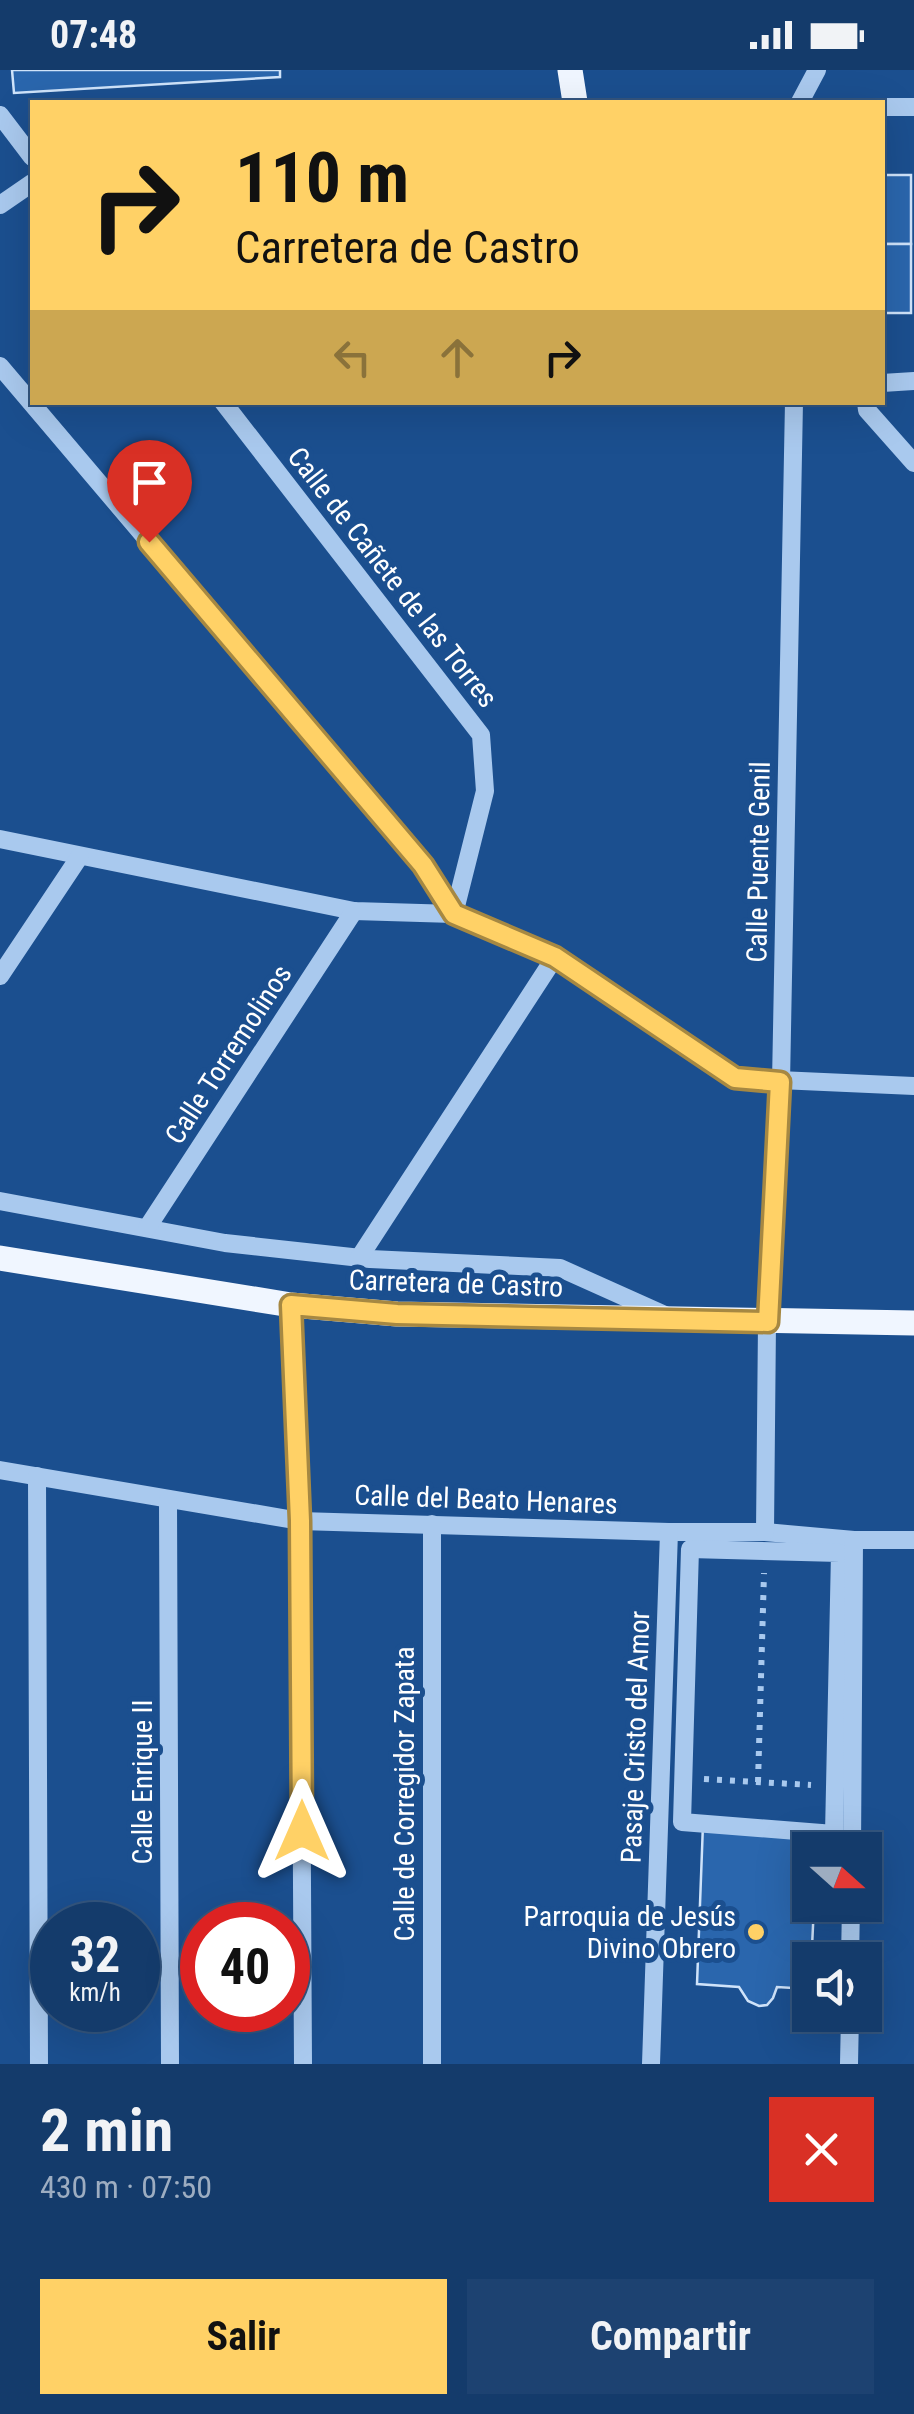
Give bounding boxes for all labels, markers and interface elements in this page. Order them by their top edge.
text: 07:48 [50,13,137,57]
text: 110 m [235,137,409,219]
icon: right [70,140,200,270]
text: Carretera de Castro [235,221,580,274]
icon: left [325,330,380,385]
icon: ahead [430,330,485,385]
icon: right [535,330,590,385]
pin [107,440,192,543]
street label: Calle de Cañete de las Torres [281,441,504,714]
icon: arrive [122,455,177,510]
street label: Calle Puente Genil [740,761,777,963]
street label: Calle Torremolinos [158,959,299,1150]
street label: Carretera de Castro [348,1263,564,1304]
street label: Calle del Beato Henares [354,1478,618,1521]
street label: Pasaje Cristo del Amor [615,1610,656,1864]
street label: Calle de Corregidor Zapata [388,1646,421,1942]
street label: Calle Enrique II [126,1699,159,1865]
position arrow [250,1779,354,1883]
north arrow [792,1832,882,1922]
map controls [792,1832,882,2032]
place label: Parroquia de Jesús Divino Obrero [523,1900,736,1965]
speed limit sign: 40 [180,1902,310,2032]
marker: Parroquia de Jesús Divino Obrero [745,1921,767,1943]
text: 32 [70,1926,120,1984]
button: sound [792,1942,882,2032]
text: km/h [69,1978,121,2007]
text: 2 min [40,2095,173,2166]
button: close [769,2097,874,2202]
text: 430 m · 07:50 [40,2168,212,2206]
button: Salir [40,2279,447,2394]
button: Compartir [467,2279,874,2394]

